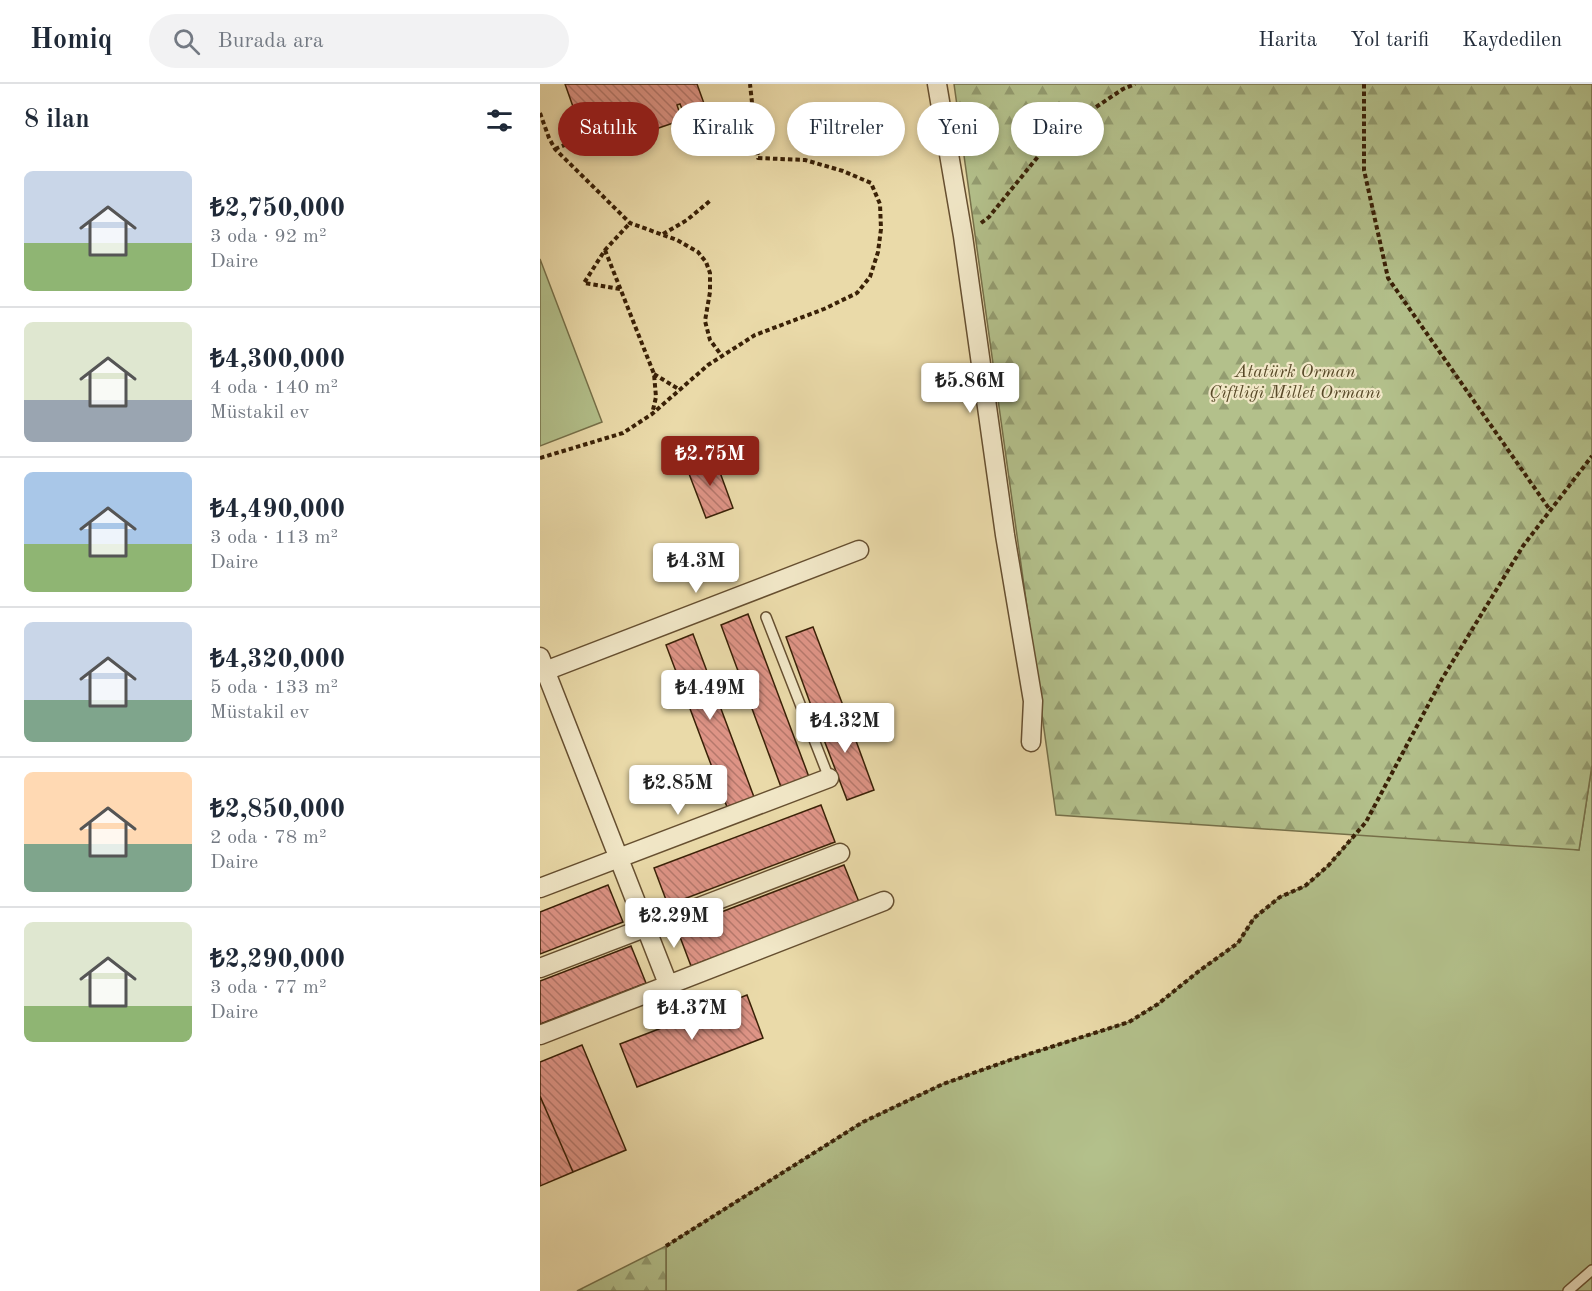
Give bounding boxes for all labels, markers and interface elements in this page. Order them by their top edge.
search box [149,14,569,68]
icon: search [170,25,203,58]
text: Homiq [30,27,113,55]
text: Burada ara [218,30,324,52]
text: Harita [1258,30,1317,51]
text: Yol tarifi [1350,30,1429,51]
text: Kaydedilen [1462,30,1562,51]
chip: Satılık [558,102,659,156]
chip: Kiralık [671,102,775,156]
chip: Filtreler [787,102,905,156]
chip: Yeni [917,102,999,156]
chip: Daire [1011,102,1104,156]
icon: filters [483,104,516,137]
text: 8 ilan [24,107,90,133]
icon: home [72,195,144,267]
text: ₺2,750,000 [210,196,345,222]
text: 3 oda · 92 m² [210,227,327,247]
text: Daire [210,252,258,272]
icon: home [72,346,144,418]
text: ₺4,300,000 [210,347,345,373]
pin: ₺5.86M [921,363,1019,414]
park label: Atatürk Orman Çiftliği Millet Ormanı [1209,363,1381,402]
text: ₺5.86M [935,372,1005,392]
text: 4 oda · 140 m² [210,378,338,398]
text: Müstakil ev [210,403,310,423]
pin: ₺2.75M [661,436,759,487]
text: ₺2.75M [675,445,745,465]
icon: home [72,496,144,568]
text: ₺4,490,000 [210,497,345,523]
text: 3 oda · 113 m² [210,528,338,548]
pin: ₺4.3M [654,543,738,594]
text: ₺4.3M [667,552,725,572]
text: Daire [210,553,258,573]
icon: home [72,646,144,718]
text: ₺4,320,000 [210,647,345,673]
pin: ₺4.49M [661,670,759,721]
text: 5 oda · 133 m² [210,678,338,698]
text: ₺4.49M [675,679,745,699]
text: Müstakil ev [210,703,310,723]
pin: ₺4.32M [796,703,894,754]
text: ₺4.32M [810,712,880,732]
pin: ₺2.85M [629,765,727,816]
text: ₺2.85M [643,774,713,794]
icon: home [72,796,144,868]
text: ₺2,850,000 [210,797,345,823]
text: 2 oda · 78 m² [210,828,327,848]
text: Daire [210,853,258,873]
pin: ₺2.29M [625,898,723,949]
text: ₺2.29M [639,907,709,927]
icon: home [72,946,144,1018]
text: ₺2,290,000 [210,947,345,973]
text: 3 oda · 77 m² [210,978,327,998]
pin: ₺4.37M [643,990,741,1041]
text: ₺4.37M [657,999,727,1019]
text: Daire [210,1003,258,1023]

